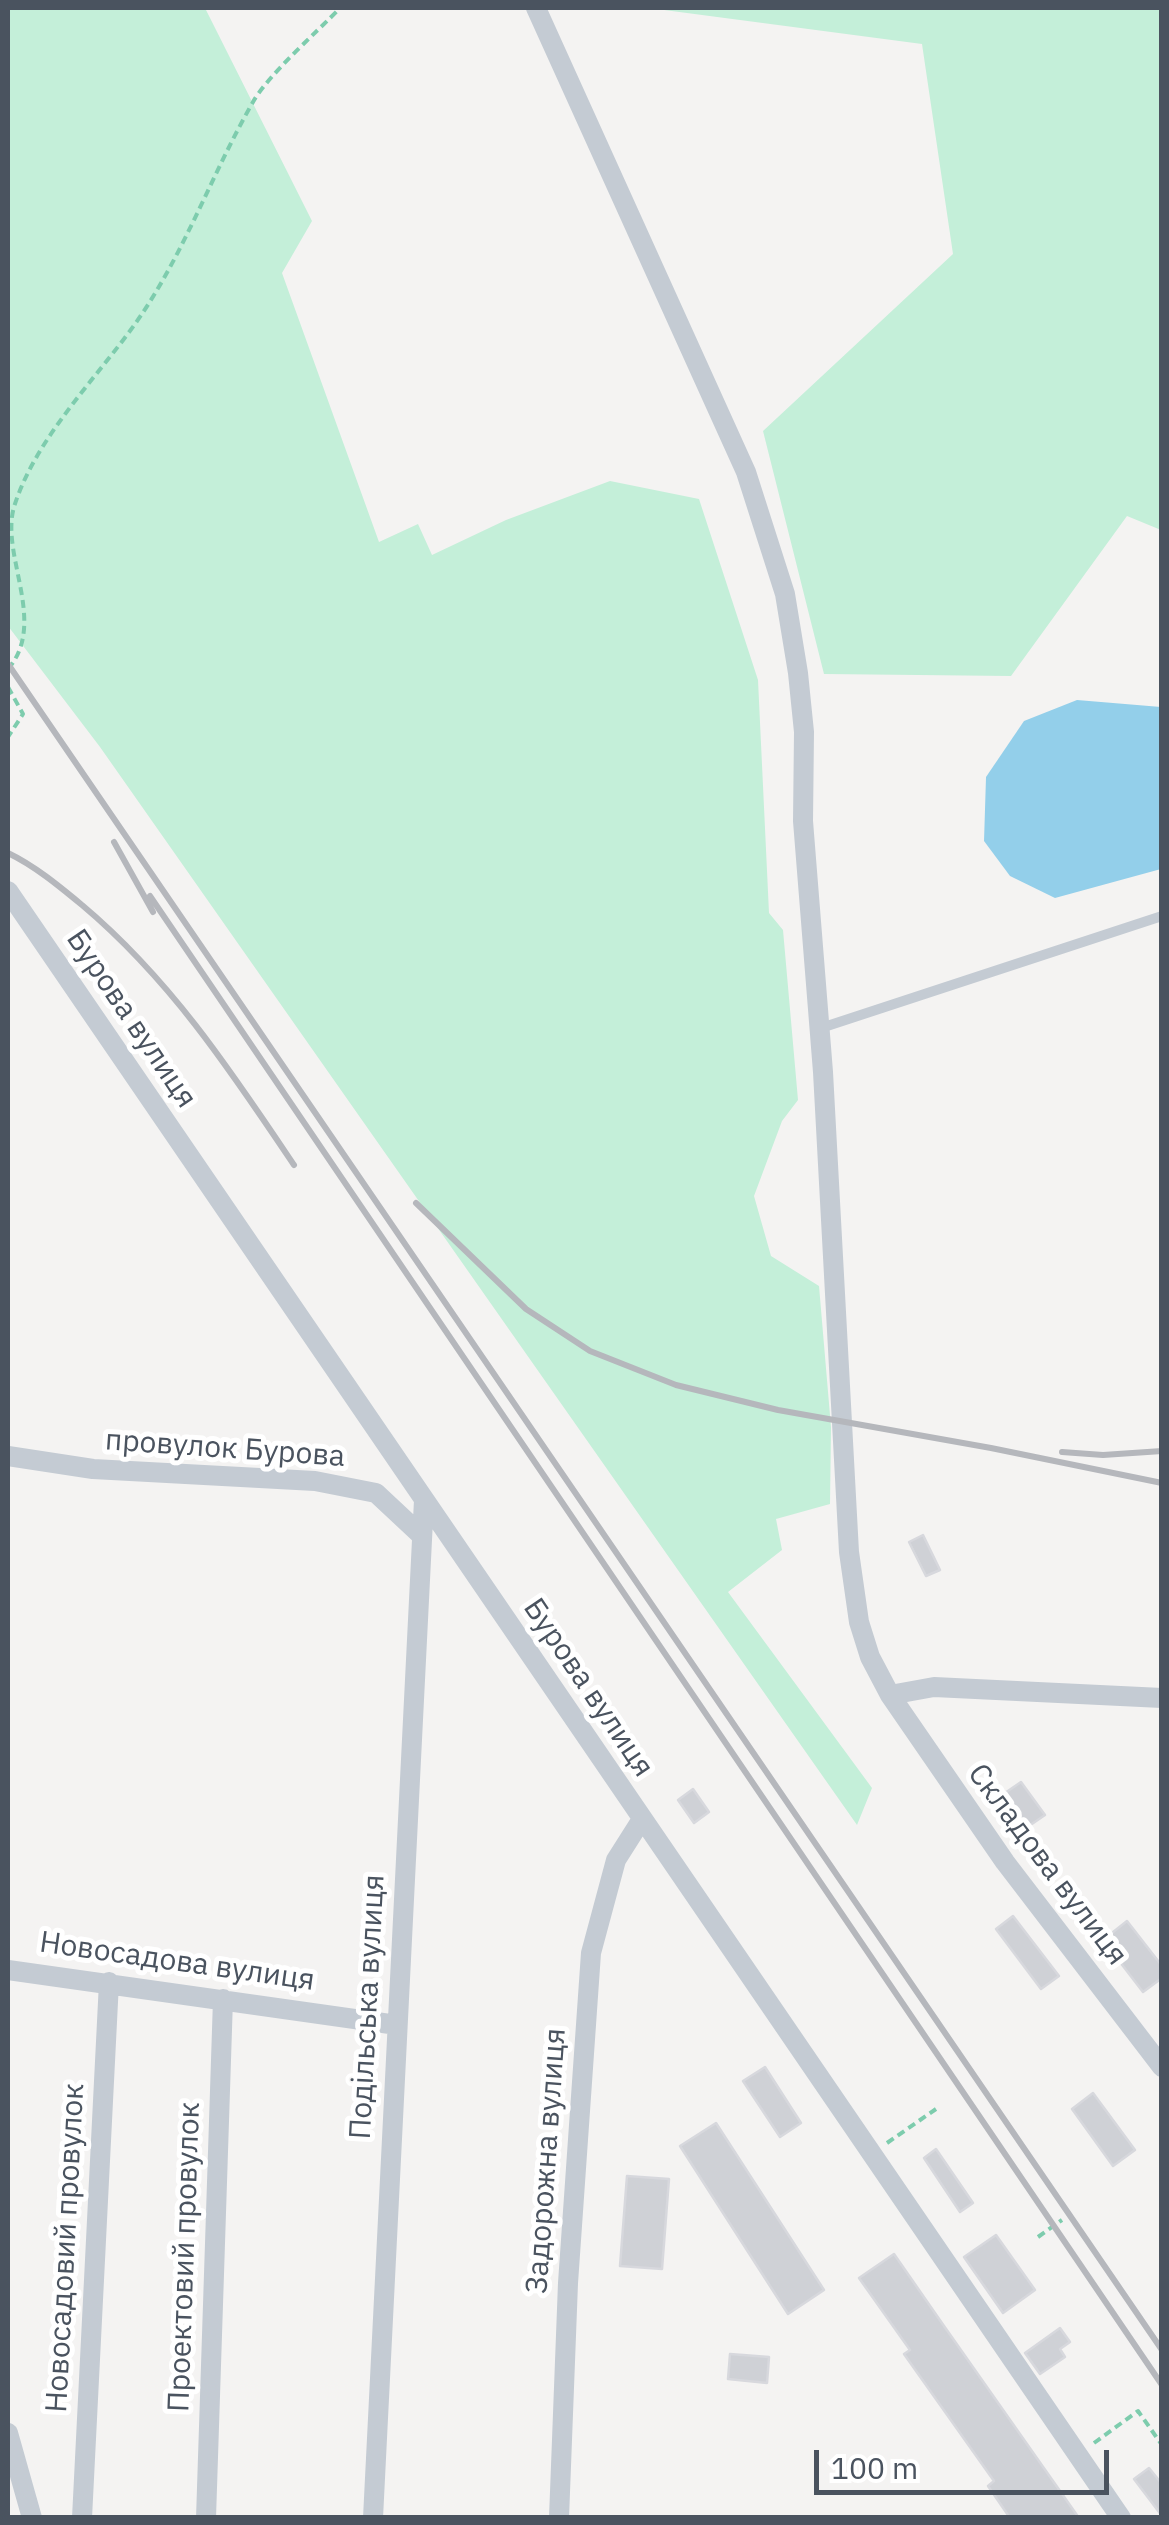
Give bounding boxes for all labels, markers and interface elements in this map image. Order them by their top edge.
street label: Бурова вулиця [58,923,204,1115]
street label: провулок Бурова [104,1423,346,1475]
street label: Бурова вулиця [515,1592,661,1784]
street label: Складова вулиця [960,1757,1134,1973]
street label: Подільська вулиця [343,1874,393,2140]
street label: Новосадова вулиця [37,1925,317,1999]
street label: Задорожна вулиця [520,2027,574,2295]
street label: Новосадовий провулок [39,2082,93,2414]
street label: Проектовий провулок [162,2101,208,2413]
scale bar [819,2430,1114,2492]
text: 100 m [831,2448,918,2487]

